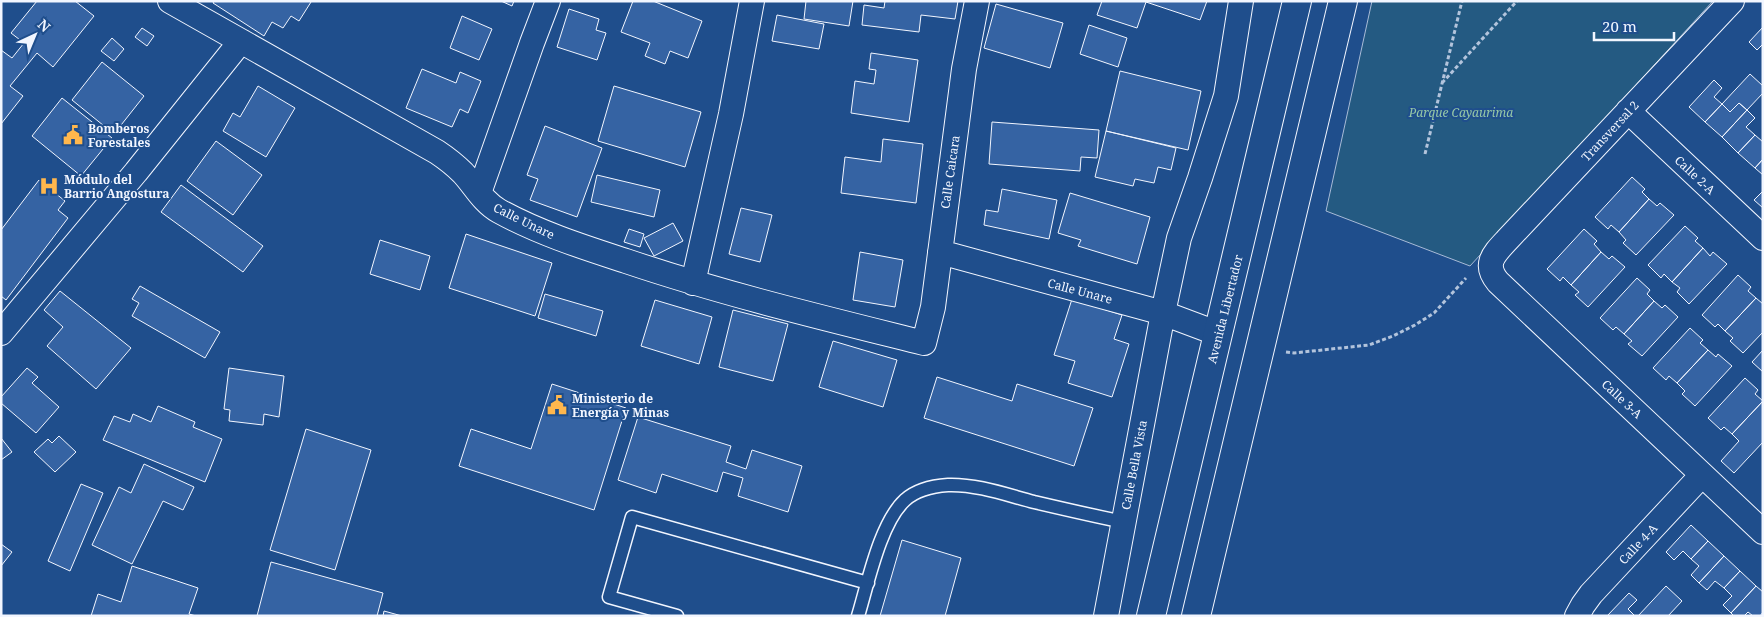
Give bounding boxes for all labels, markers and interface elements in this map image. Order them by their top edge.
north arrow [10,10,60,60]
scale bar [1594,10,1674,42]
text: N [34,15,55,36]
text: 20 m [1602,16,1637,36]
street label: Transversal 2 [1577,97,1643,165]
park label: Parque Cayaurima [1408,104,1513,121]
place label: Bomberos Forestales [88,120,150,151]
public building icon: Bomberos Forestales [62,124,84,146]
street label: Calle Caicara [936,134,964,210]
street label: Calle 2-A [1671,152,1719,199]
place label: Módulo del Barrio Angostura [64,171,170,202]
hospital icon: Módulo del Barrio Angostura [38,175,60,197]
street label: Calle Unare [490,199,558,243]
street label: Avenida Libertador [1203,252,1247,365]
street label: Calle Unare [1046,274,1114,308]
street label: Calle 3-A [1598,376,1646,423]
place label: Ministerio de Energía y Minas [572,390,669,421]
public building icon: Ministerio de Energía y Minas [546,394,568,416]
street label: Calle Bella Vista [1117,418,1151,511]
street label: Calle 4-A [1615,520,1662,568]

